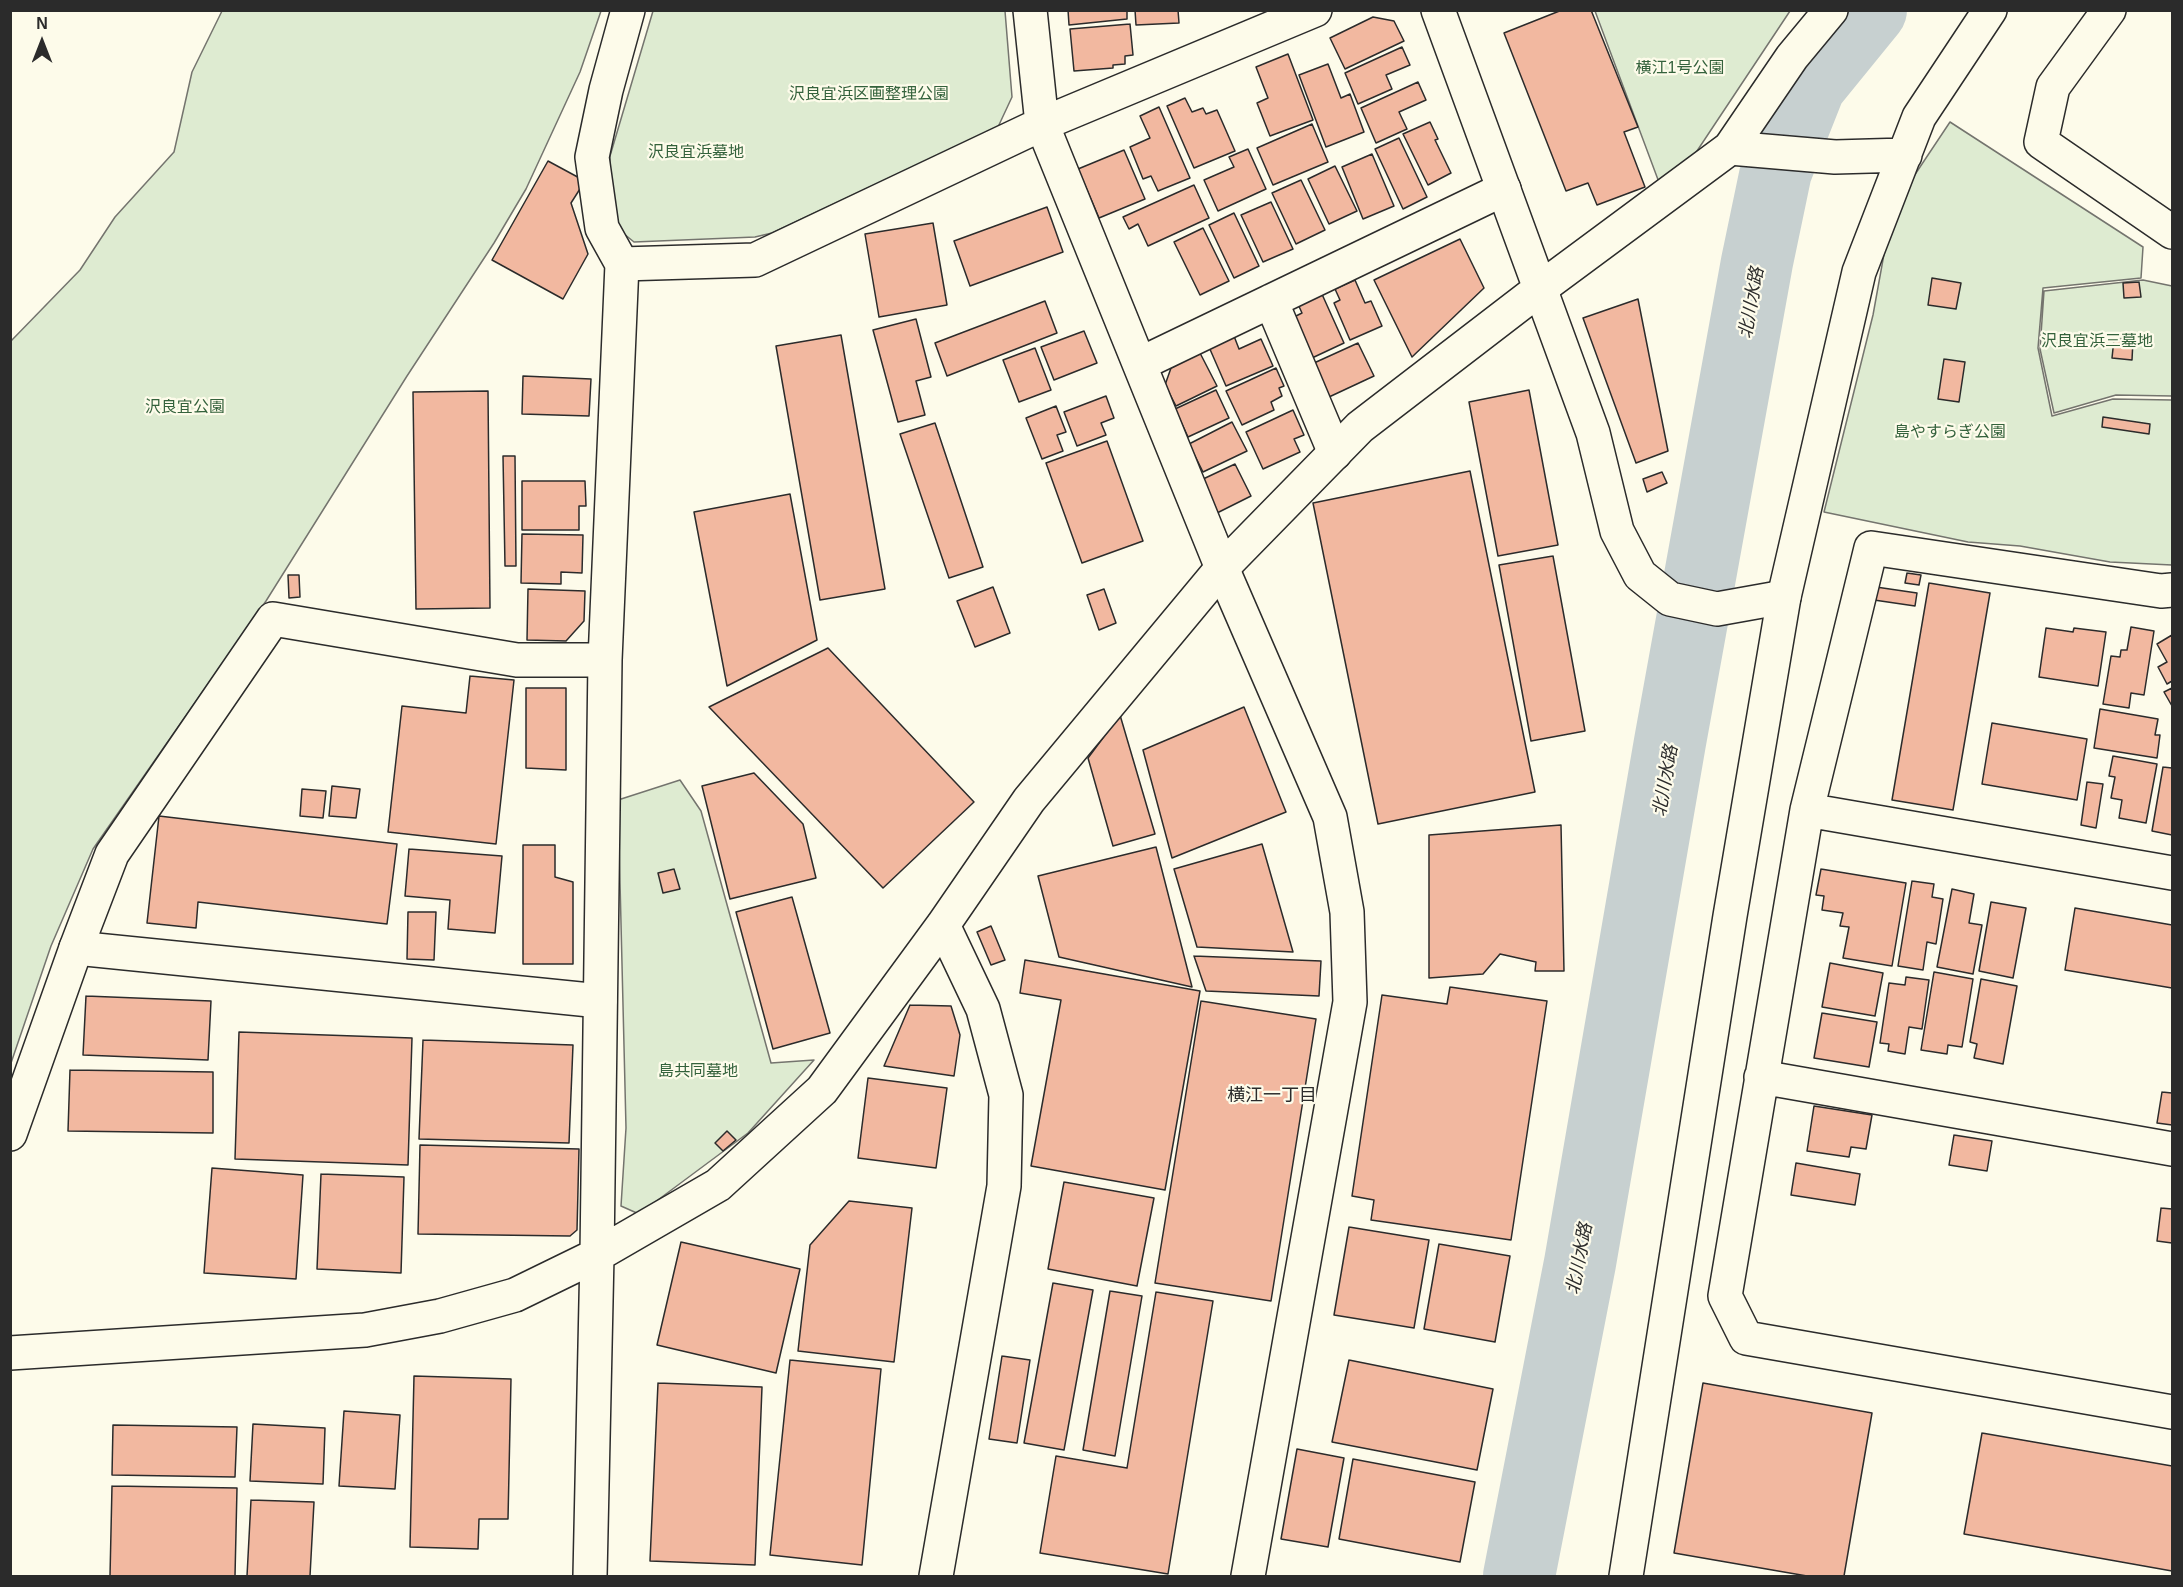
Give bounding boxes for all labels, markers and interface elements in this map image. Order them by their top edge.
north arrow [12,12,72,72]
text: N [36,15,48,32]
park label: 横江1号公園 [1636,59,1724,79]
park label: 沢良宜浜区画整理公園 [789,85,949,105]
park label: 沢良宜浜墓地 [648,143,744,163]
water label: 北川水路 [1735,266,1769,340]
park label: 沢良宜浜三墓地 [2041,332,2153,352]
park label: 沢良宜公園 [145,398,225,418]
park label: 島やすらぎ公園 [1894,423,2006,443]
water label: 北川水路 [1649,744,1683,818]
park label: 島共同墓地 [658,1062,738,1082]
district label: 横江一丁目 [1227,1085,1317,1107]
water label: 北川水路 [1563,1222,1597,1296]

